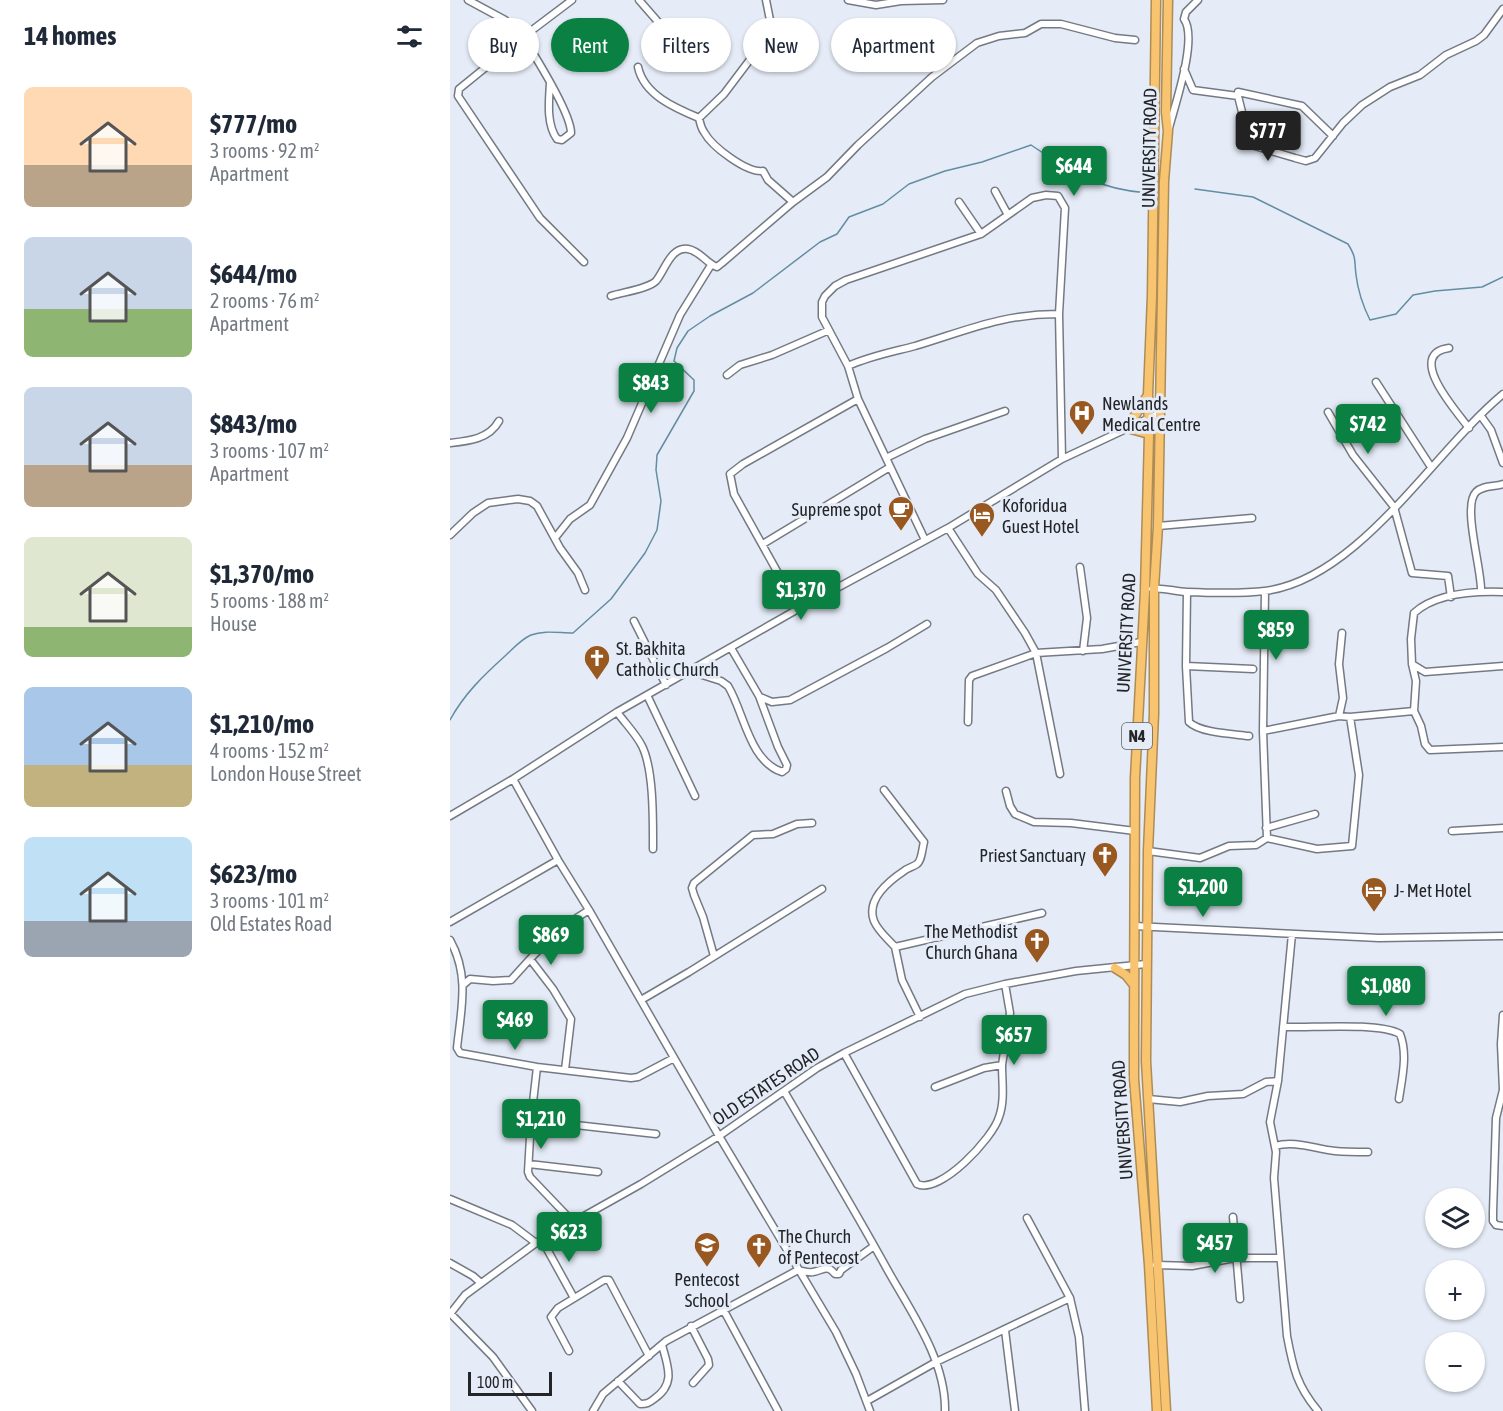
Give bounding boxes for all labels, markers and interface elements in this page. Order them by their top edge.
chip: Buy [468,18,539,72]
chip: Rent [551,18,629,72]
chip: Filters [641,18,731,72]
chip: New [743,18,819,72]
chip: Apartment [831,18,956,72]
icon: filters [393,20,426,53]
text: 14 homes [24,21,117,51]
street label: UNIVERSITY ROAD [1137,88,1161,208]
text: $777/mo [210,109,297,139]
icon: home [72,111,144,183]
pin: $777 [1232,111,1304,162]
text: $777 [1250,119,1286,142]
text: 3 rooms · 92 m² [210,139,320,162]
pin: $644 [1038,146,1110,197]
text: $644 [1056,154,1092,177]
text: Apartment [210,162,289,185]
text: $644/mo [210,259,297,289]
icon: home [72,261,144,333]
text: 2 rooms · 76 m² [210,289,320,312]
text: Apartment [210,312,289,335]
pin: $843 [615,363,687,414]
text: $843 [633,371,669,394]
place label: Newlands Medical Centre [1102,393,1201,435]
hospital icon: Newlands Medical Centre [1067,398,1097,436]
pin: $742 [1332,404,1404,455]
text: $843/mo [210,409,297,439]
icon: home [72,411,144,483]
text: $742 [1350,412,1386,435]
text: 3 rooms · 107 m² [210,439,329,462]
text: Apartment [210,462,289,485]
cafe icon: Supreme spot [886,494,916,532]
place label: Koforidua Guest Hotel [1002,495,1080,537]
place label: Supreme spot [792,499,882,520]
hotel icon: Koforidua Guest Hotel [967,500,997,538]
text: $1,370/mo [210,559,314,589]
icon: home [72,561,144,633]
pin: $1,370 [752,570,850,621]
street label: UNIVERSITY ROAD [1112,572,1140,694]
text: $1,370 [776,578,826,601]
text: 5 rooms · 188 m² [210,589,329,612]
pin: $859 [1240,610,1312,661]
text: House [210,612,257,635]
text: $859 [1258,618,1294,641]
place label: St. Bakhita Catholic Church [616,638,719,680]
church icon: St. Bakhita Catholic Church [582,643,612,681]
text: $1,210/mo [210,709,314,739]
icon: home [72,711,144,783]
road number: N4 [1122,723,1152,749]
text: 4 rooms · 152 m² [210,739,329,762]
text: London House Street [210,762,362,785]
church icon: Priest Sanctuary [1090,840,1120,878]
place label: Priest Sanctuary [979,845,1086,866]
text: $623/mo [210,859,297,889]
icon: home [72,861,144,933]
pin: $1,200 [1154,867,1252,918]
text: $1,200 [1178,875,1228,898]
hotel icon: J- Met Hotel [1359,875,1389,913]
place label: J- Met Hotel [1394,880,1472,901]
text: 3 rooms · 101 m² [210,889,329,912]
text: Old Estates Road [210,912,332,935]
pin: $869 [515,915,587,966]
place label: The Methodist Church Ghana [924,921,1018,963]
text: $869 [533,923,569,946]
church icon: The Methodist Church Ghana [1022,926,1052,964]
pin: $1,080 [1337,966,1435,1017]
text: $1,080 [1361,974,1411,997]
pin: $469 [479,1000,551,1051]
text: $469 [497,1008,533,1031]
pin: $657 [978,1015,1050,1066]
text: $657 [996,1023,1032,1046]
street label: OLD ESTATES ROAD [709,1043,823,1129]
street label: UNIVERSITY ROAD [1107,1059,1137,1181]
pin: $1,210 [492,1099,590,1150]
text: $1,210 [516,1107,566,1130]
map controls [1425,1188,1485,1392]
button: layers [1425,1188,1485,1248]
pin: $623 [533,1212,605,1263]
text: $623 [551,1220,587,1243]
pin: $457 [1179,1223,1251,1274]
place label: The Church of Pentecost [778,1226,859,1268]
school or university icon: Pentecost School [692,1230,722,1268]
church icon: The Church of Pentecost [744,1231,774,1269]
text: $457 [1197,1231,1233,1254]
button: + [1425,1260,1485,1320]
place label: Pentecost School [674,1269,740,1311]
button: − [1425,1332,1485,1392]
scale bar [468,1369,552,1396]
text: 100 m [477,1373,513,1391]

